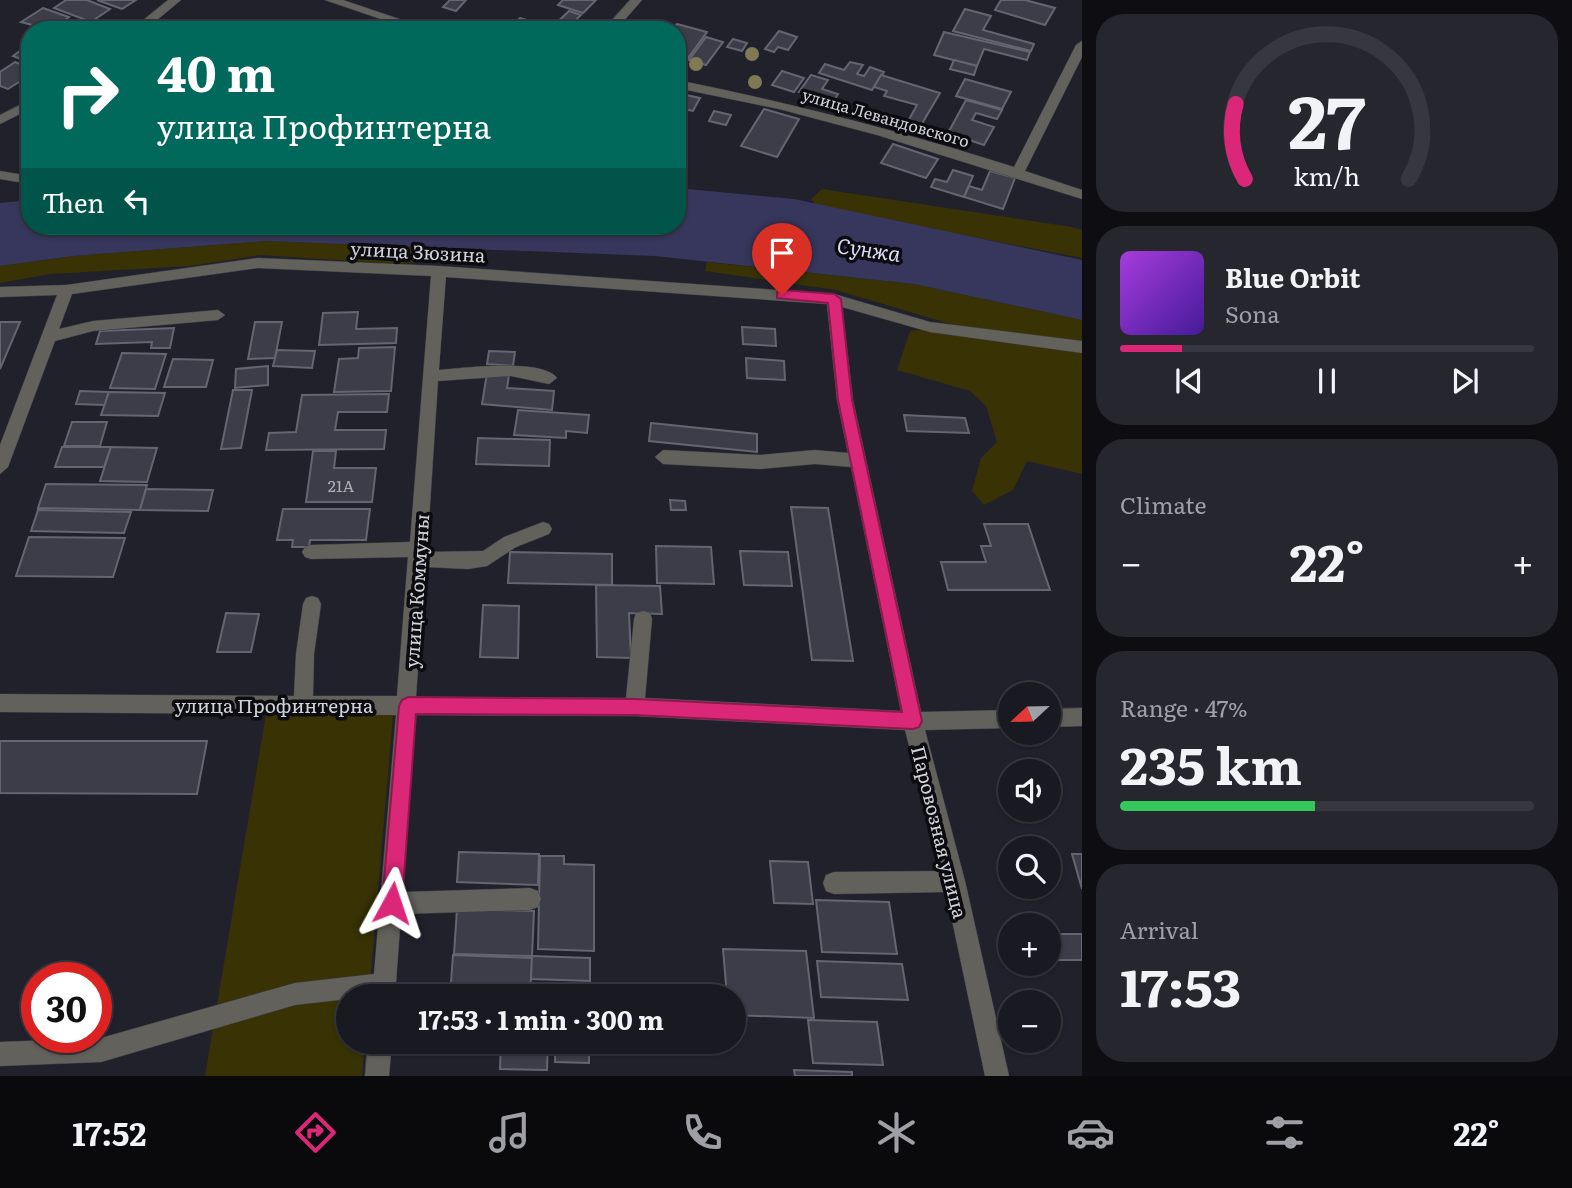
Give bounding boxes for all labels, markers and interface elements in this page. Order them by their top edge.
text: 40 m [157,34,275,107]
icon: right [42,49,133,140]
text: 27 [1288,64,1366,172]
street label: улица Левандовского [799,82,973,152]
text: улица Профинтерна [157,101,491,149]
text: km/h [1294,157,1360,194]
text: Then [42,182,104,221]
icon: left [118,182,156,220]
pin [752,223,812,295]
water label: Сунжа [835,228,903,268]
street label: улица Зюзина [350,233,487,269]
icon: arrive [763,234,801,272]
text: Blue Orbit [1225,257,1360,296]
text: Sona [1225,296,1280,330]
icon: previous [1170,362,1208,400]
icon: pause [1308,362,1346,400]
icon: next [1446,362,1484,400]
house number: 21А [328,473,354,497]
text: Climate [1120,487,1206,521]
street label: улица Коммуны [397,513,435,669]
text: 22° [1289,521,1365,598]
text: − [1120,532,1142,589]
text: + [1512,532,1534,589]
north arrow [998,682,1060,746]
map controls [998,682,1061,1053]
text: Range · 47% [1120,690,1248,724]
street label: улица Профинтерна [175,691,374,719]
text: 235 km [1120,724,1302,801]
street label: Паровозная улица [905,743,975,922]
button: sound [998,759,1061,822]
button: search [998,836,1061,899]
position arrow [355,866,429,940]
text: Arrival [1120,912,1199,946]
button: + [998,913,1061,976]
text: 17:53 [1120,946,1241,1023]
speed limit sign: 30 [21,962,112,1053]
button: − [998,990,1061,1053]
text: 17:53 · 1 min · 300 m [418,999,664,1038]
text: 17:52 [72,1108,146,1156]
icon: directions [291,1108,340,1157]
icon: music [485,1108,534,1157]
icon: phone [678,1108,727,1157]
icon: climate [872,1108,921,1157]
icon: car [1066,1108,1115,1157]
icon: filters [1260,1108,1309,1157]
text: 22° [1453,1108,1500,1156]

